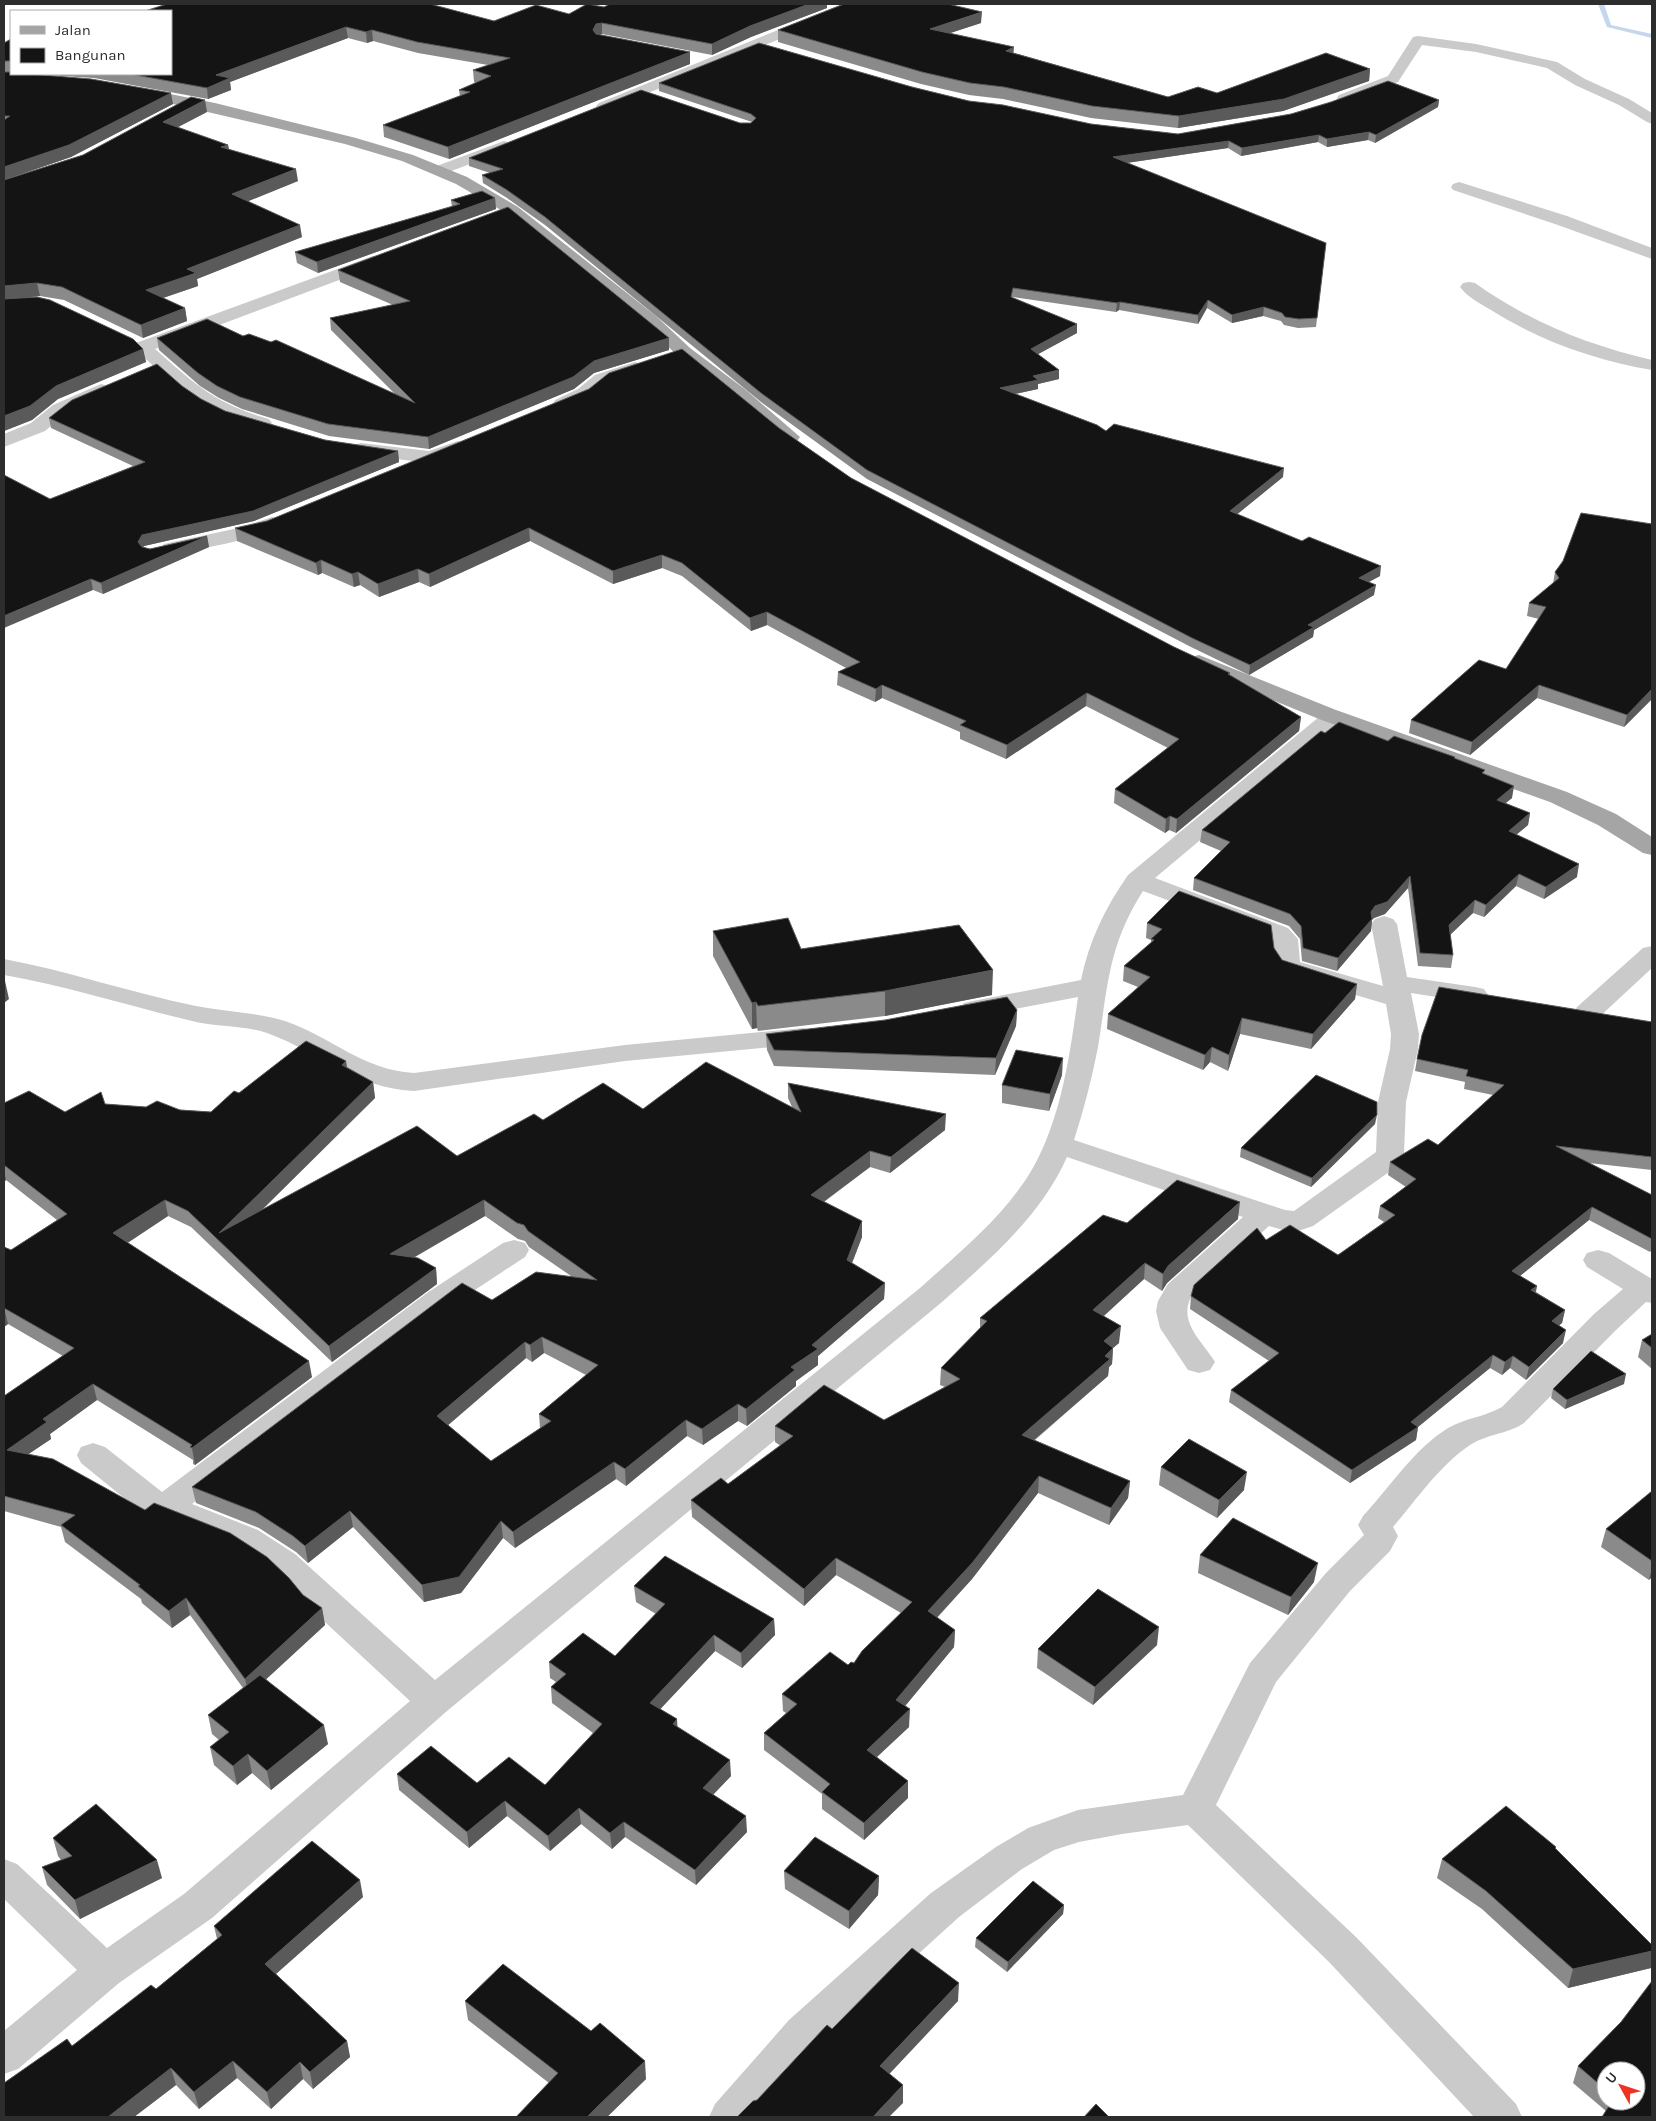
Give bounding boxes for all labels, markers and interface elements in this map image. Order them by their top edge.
legend [10,10,172,75]
text: Jalan [55,21,91,39]
text: Bangunan [55,46,126,64]
north arrow [1596,2061,1646,2111]
text: U [1602,2069,1621,2087]

